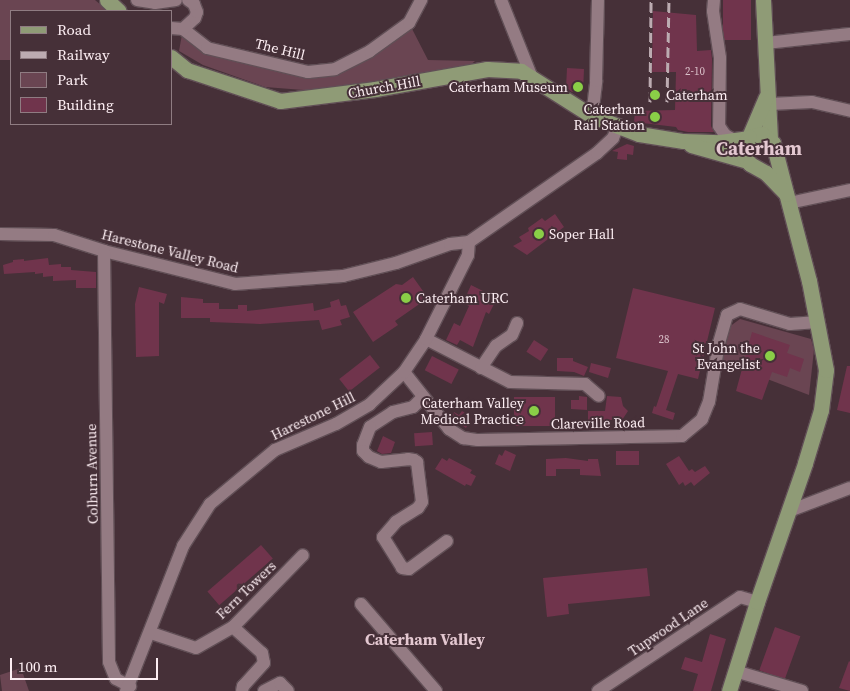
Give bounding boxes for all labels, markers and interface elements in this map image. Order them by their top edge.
legend [10,10,172,125]
text: Road [57,19,91,40]
street label: The Hill [253,35,307,63]
text: Railway [57,44,110,65]
house number: 2-10 [685,65,705,79]
text: Park [57,69,88,90]
street label: Church Hill [347,72,421,102]
place label: Caterham Museum [449,79,568,95]
marker: Caterham Museum [572,81,584,93]
place label: Caterham [666,87,728,103]
marker: Caterham [648,88,662,102]
text: Building [57,94,114,115]
place label: Caterham Rail Station [574,101,645,134]
marker: Caterham Rail Station [649,111,661,123]
district label: Caterham [716,138,802,160]
street label: Harestone Valley Road [100,226,240,276]
place label: Soper Hall [549,226,614,242]
marker: Soper Hall [533,228,545,240]
place label: Caterham URC [416,290,508,306]
marker: Caterham URC [400,292,412,304]
house number: 28 [659,333,669,347]
place label: St John the Evangelist [692,340,760,372]
marker: St John the Evangelist [764,350,776,362]
street label: Harestone Hill [268,388,358,444]
place label: Caterham Valley Medical Practice [420,395,524,428]
marker: Caterham Valley Medical Practice [528,405,540,417]
street label: Clareville Road [551,414,645,432]
street label: Colburn Avenue [83,424,101,524]
street label: Fern Towers [213,557,279,623]
street label: Tupwood Lane [625,594,711,660]
district label: Caterham Valley [365,629,485,649]
scale bar [12,648,160,680]
text: 100 m [18,656,58,677]

